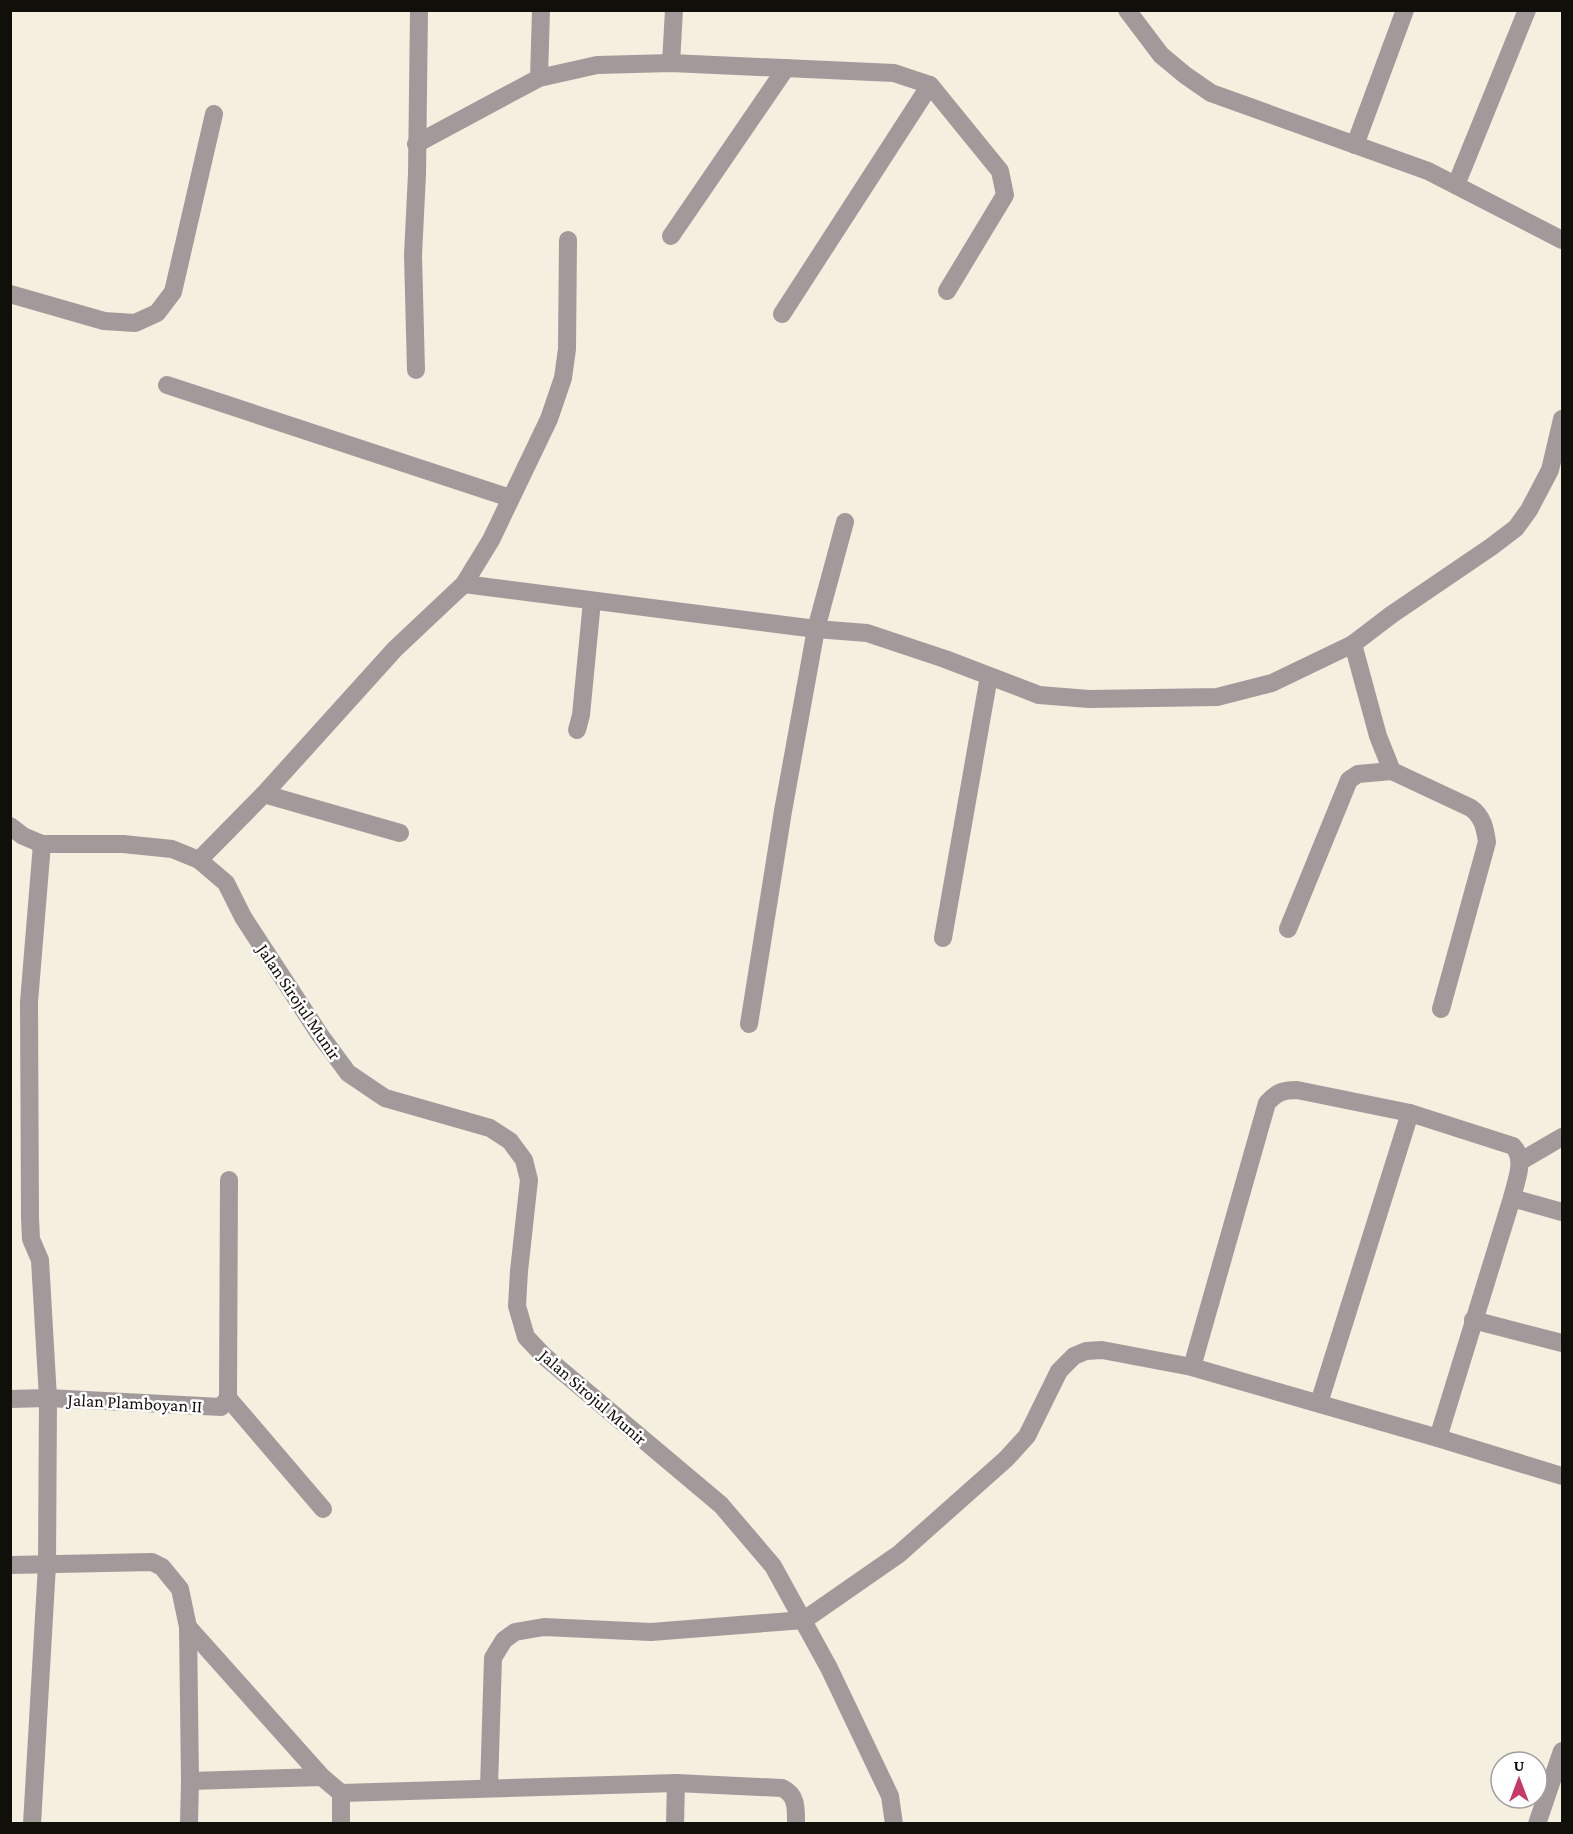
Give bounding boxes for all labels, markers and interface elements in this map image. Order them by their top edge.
street label: Jalan Sirojul Munir [251,939,345,1065]
street label: Jalan Sirojul Munir [533,1344,651,1450]
street label: Jalan Plamboyan II [65,1389,203,1417]
north arrow [1489,1750,1549,1810]
text: U [1514,1757,1525,1774]

